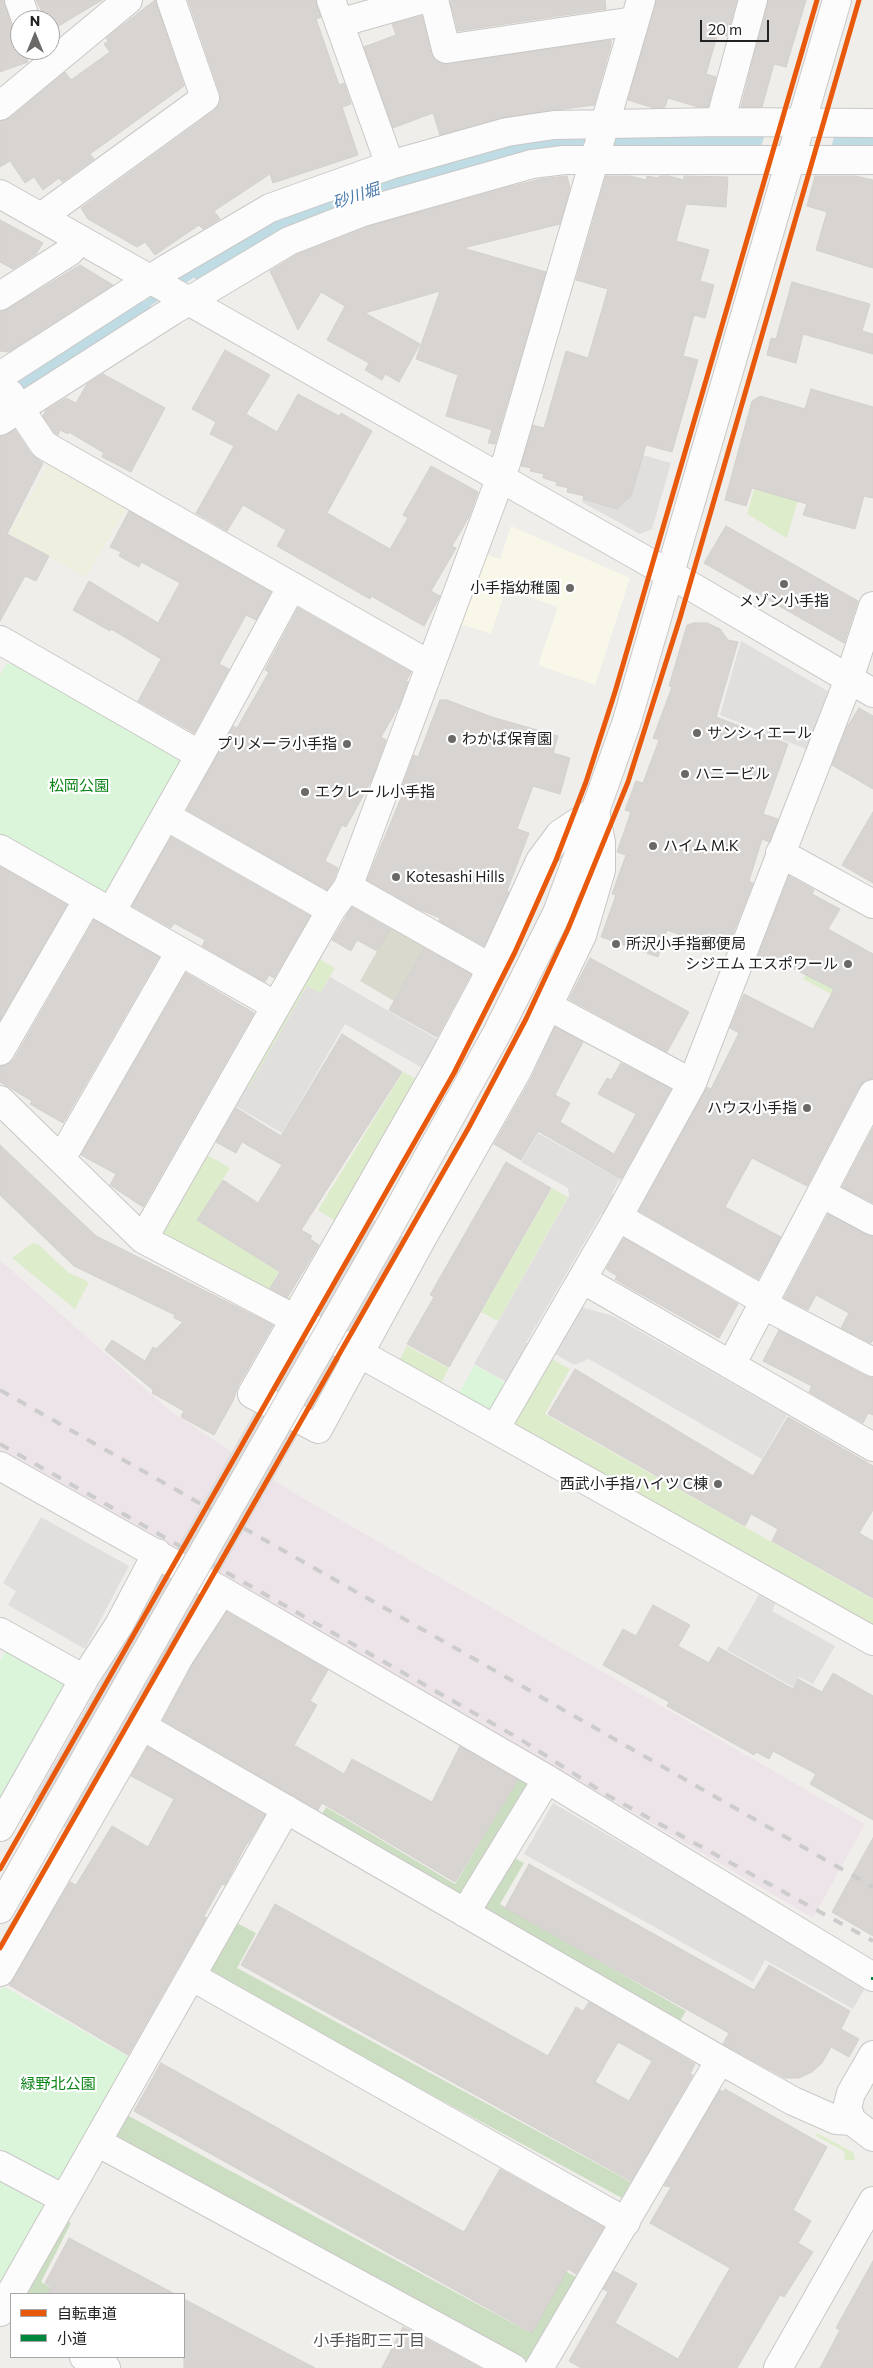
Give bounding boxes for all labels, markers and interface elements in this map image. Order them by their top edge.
north arrow [10,10,60,60]
scale bar [703,10,772,42]
text: N [30,12,40,29]
text: 20 m [708,20,742,38]
water label: 砂川堀 [330,179,382,213]
marker: メゾン小手指 [778,578,790,590]
place label: 小手指幼稚園 [470,579,560,597]
marker: 小手指幼稚園 [564,582,576,594]
place label: メゾン小手指 [739,592,829,610]
place label: サンシィエール [707,724,812,742]
marker: サンシィエール [691,727,703,739]
place label: わかば保育園 [462,730,552,748]
marker: わかば保育園 [446,733,458,745]
place label: プリメーラ小手指 [217,735,337,753]
marker: プリメーラ小手指 [341,738,353,750]
place label: ハニービル [695,765,770,783]
marker: ハニービル [679,768,691,780]
park label: 松岡公園 [49,777,109,795]
place label: エクレール小手指 [315,783,435,801]
marker: エクレール小手指 [299,786,311,798]
place label: ハイム M.K [663,837,739,855]
marker: ハイム M.K [647,840,659,852]
place label: Kotesashi Hills [406,868,505,886]
marker: Kotesashi Hills [390,871,402,883]
place label: 所沢小手指郵便局 [626,935,746,953]
marker: 所沢小手指郵便局 [610,938,622,950]
place label: シジエム エスポワール [685,955,838,973]
marker: シジエム エスポワール [842,958,854,970]
place label: ハウス小手指 [707,1099,797,1117]
marker: ハウス小手指 [801,1102,813,1114]
place label: 西武小手指ハイツ C棟 [560,1475,708,1493]
marker: 西武小手指ハイツ C棟 [712,1478,724,1490]
park label: 緑野北公園 [21,2075,95,2093]
legend [10,2293,185,2358]
text: 自転車道 [57,2304,117,2322]
text: 小道 [57,2329,87,2347]
district label: 小手指町三丁目 [313,2331,425,2351]

